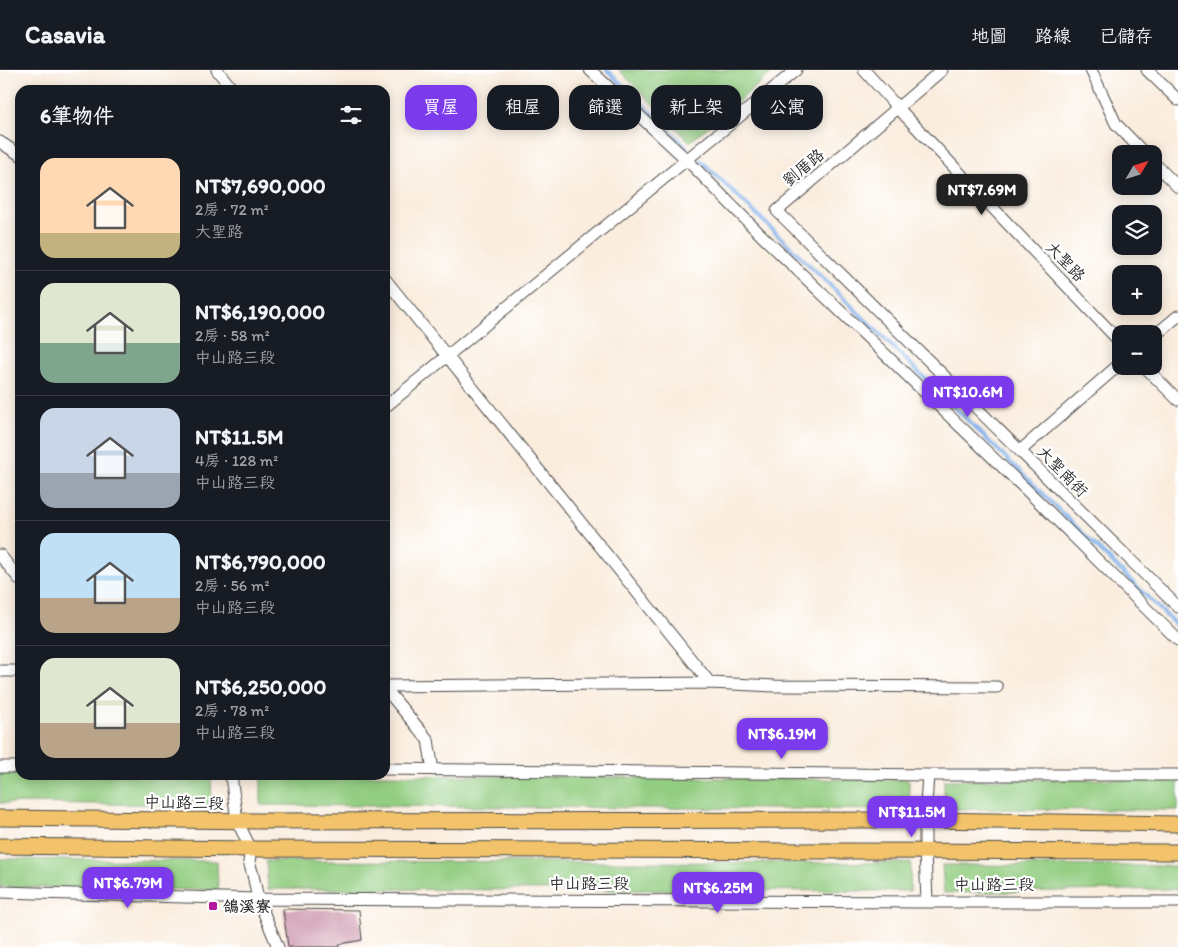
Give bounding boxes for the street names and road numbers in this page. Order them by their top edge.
street label: 劉厝路 [779,145,828,190]
street label: 大聖路 [1042,237,1089,285]
street label: 大聖南街 [1033,442,1092,501]
street label: 中山路三段 [144,792,224,813]
street label: 中山路三段 [549,874,629,893]
street label: 中山路三段 [954,875,1034,894]

